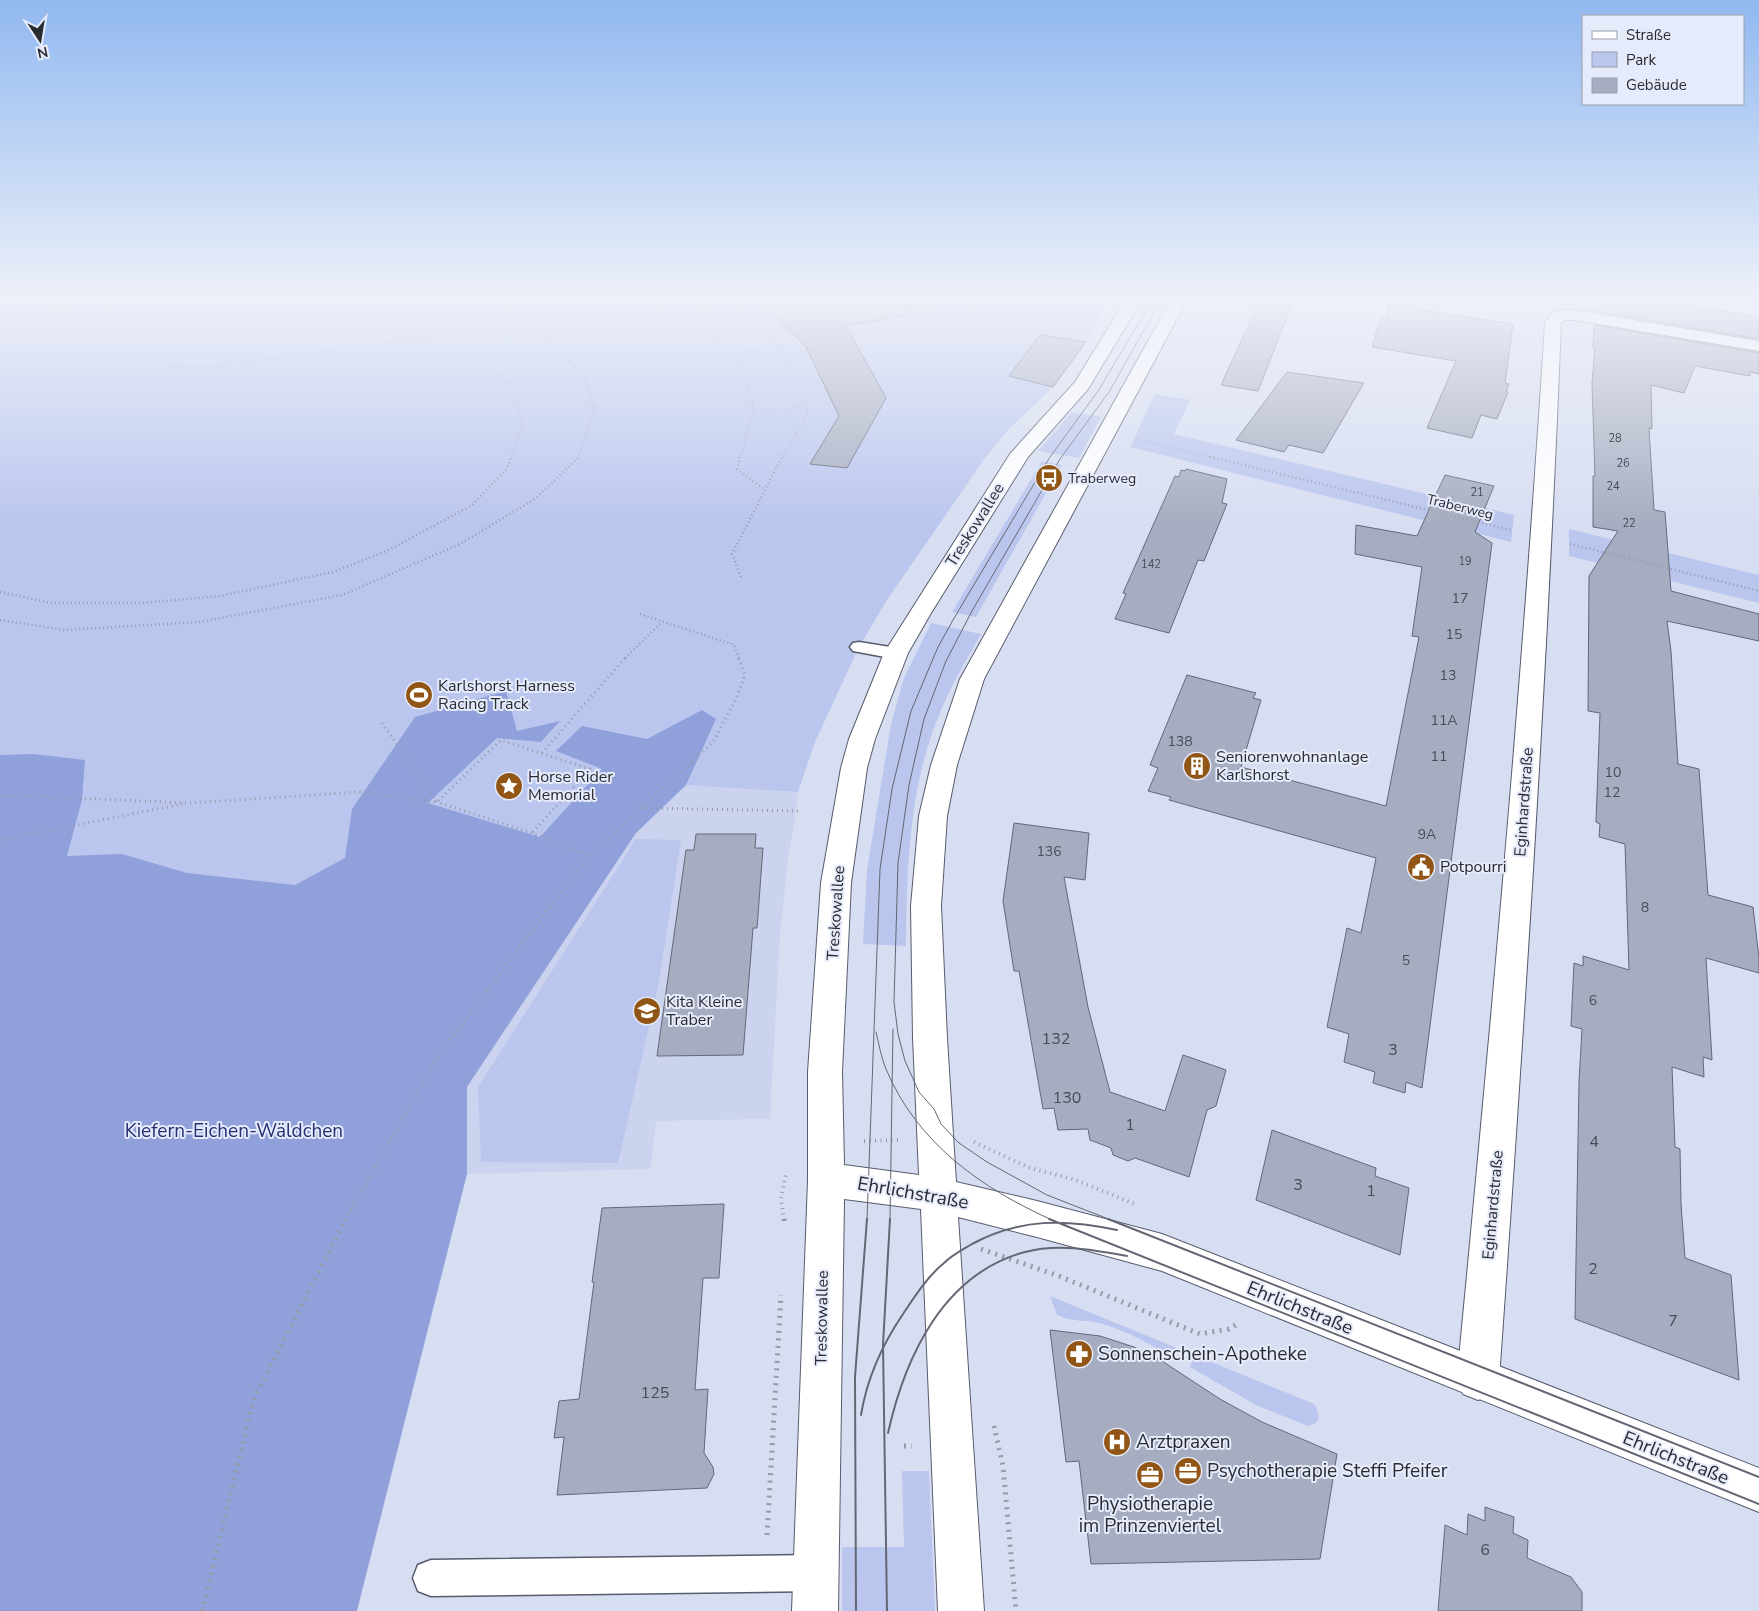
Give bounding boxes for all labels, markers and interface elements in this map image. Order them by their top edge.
north arrow [15,15,65,65]
legend [1582,15,1744,105]
text: Straße [1626,25,1671,45]
text: N [35,42,50,63]
text: Park [1626,50,1656,70]
text: Gebäude [1626,75,1687,95]
house number: 28 [1608,431,1622,446]
house number: 26 [1616,456,1630,471]
bus stop icon: Traberweg [1034,463,1064,493]
place label: Traberweg [1068,469,1136,488]
street label: Treskowallee [940,479,1010,571]
house number: 24 [1606,479,1620,494]
house number: 21 [1470,485,1484,500]
street label: Traberweg [1425,490,1495,524]
house number: 22 [1622,516,1636,531]
house number: 19 [1458,554,1472,569]
house number: 142 [1141,557,1161,572]
house number: 17 [1452,589,1468,608]
house number: 15 [1446,625,1462,644]
house number: 13 [1440,666,1456,685]
place label: Karlshorst Harness Racing Track [438,675,575,715]
sports icon: Karlshorst Harness Racing Track [404,680,434,710]
house number: 11A [1430,711,1458,730]
house number: 138 [1167,732,1193,751]
place label: Seniorenwohnanlage Karlshorst [1216,746,1368,786]
house number: 11 [1431,747,1447,766]
street label: Eginhardstraße [1509,747,1539,857]
building icon: Seniorenwohnanlage Karlshorst [1182,751,1212,781]
house number: 10 [1605,763,1621,782]
place label: Horse Rider Memorial [528,766,613,806]
place icon: Horse Rider Memorial [494,771,524,801]
house number: 12 [1604,783,1620,802]
house number: 9A [1418,825,1436,844]
house number: 136 [1036,842,1062,861]
public building icon: Potpourri [1406,852,1436,882]
place label: Potpourri [1440,856,1507,878]
street label: Treskowallee [822,865,850,961]
house number: 8 [1641,898,1649,917]
house number: 5 [1402,951,1410,970]
place label: Kita Kleine Traber [666,991,742,1031]
house number: 6 [1589,991,1597,1010]
school or university icon: Kita Kleine Traber [632,996,662,1026]
house number: 132 [1042,1028,1070,1050]
house number: 3 [1388,1039,1398,1061]
house number: 130 [1053,1087,1081,1109]
house number: 1 [1125,1114,1135,1136]
park label: Kiefern-Eichen-Wäldchen [125,1118,343,1144]
house number: 4 [1589,1131,1599,1153]
street label: Eginhardstraße [1477,1149,1509,1261]
street label: Ehrlichstraße [855,1170,971,1216]
house number: 3 [1293,1174,1303,1196]
house number: 1 [1366,1180,1376,1202]
house number: 2 [1588,1258,1598,1280]
street label: Treskowallee [810,1270,834,1366]
street label: Ehrlichstraße [1243,1275,1357,1341]
house number: 7 [1668,1310,1678,1332]
pharmacy icon: Sonnenschein-Apotheke [1064,1339,1094,1369]
place label: Sonnenschein-Apotheke [1098,1341,1307,1367]
house number: 125 [641,1382,669,1404]
street label: Ehrlichstraße [1619,1425,1733,1491]
hospital icon: Arztpraxen [1102,1427,1132,1457]
place label: Arztpraxen [1136,1429,1231,1455]
office icon: Psychotherapie Steffi Pfeifer [1173,1456,1203,1486]
place label: Psychotherapie Steffi Pfeifer [1207,1458,1448,1484]
office icon: Physiotherapie im Prinzenviertel [1135,1460,1165,1490]
place label: Physiotherapie im Prinzenviertel [1079,1491,1222,1539]
house number: 6 [1480,1539,1490,1561]

